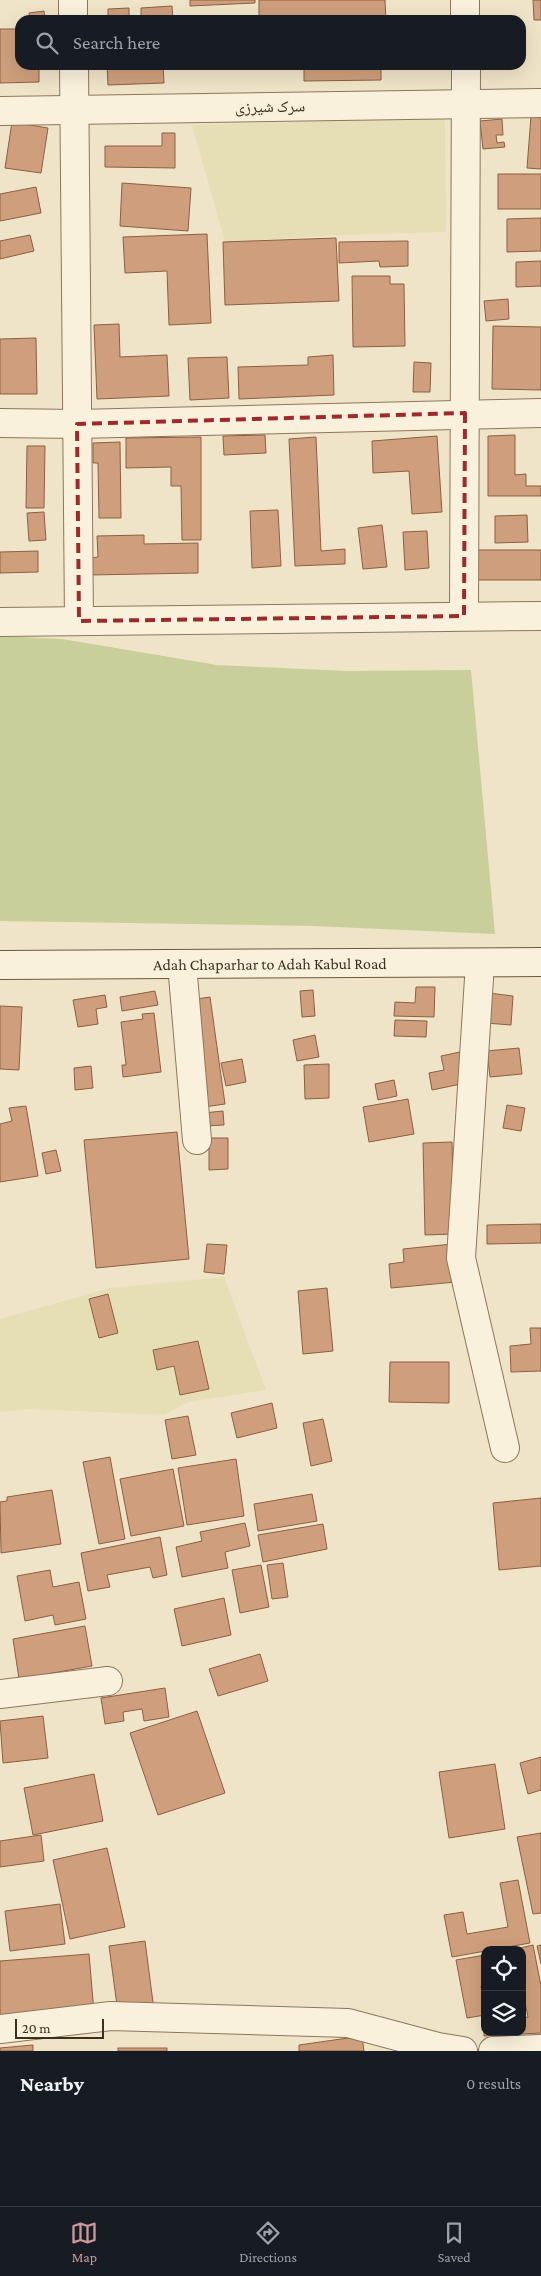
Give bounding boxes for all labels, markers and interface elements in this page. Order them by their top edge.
search box [15,15,526,70]
icon: search [33,29,61,57]
text: Search here [73,32,160,53]
street label: سرک شیرزی [235,97,305,118]
street label: Adah Chaparhar to Adah Kabul Road [153,955,387,974]
map controls [481,1946,526,2036]
button: locate [481,1946,526,1991]
button: layers [481,1991,526,2036]
scale bar [15,2016,104,2039]
text: 20 m [22,2020,50,2036]
text: Nearby [20,2072,84,2096]
text: 0 results [466,2075,521,2092]
tab: Map [70,2219,98,2265]
tab: Directions [239,2219,297,2265]
tab: Saved [438,2219,471,2265]

